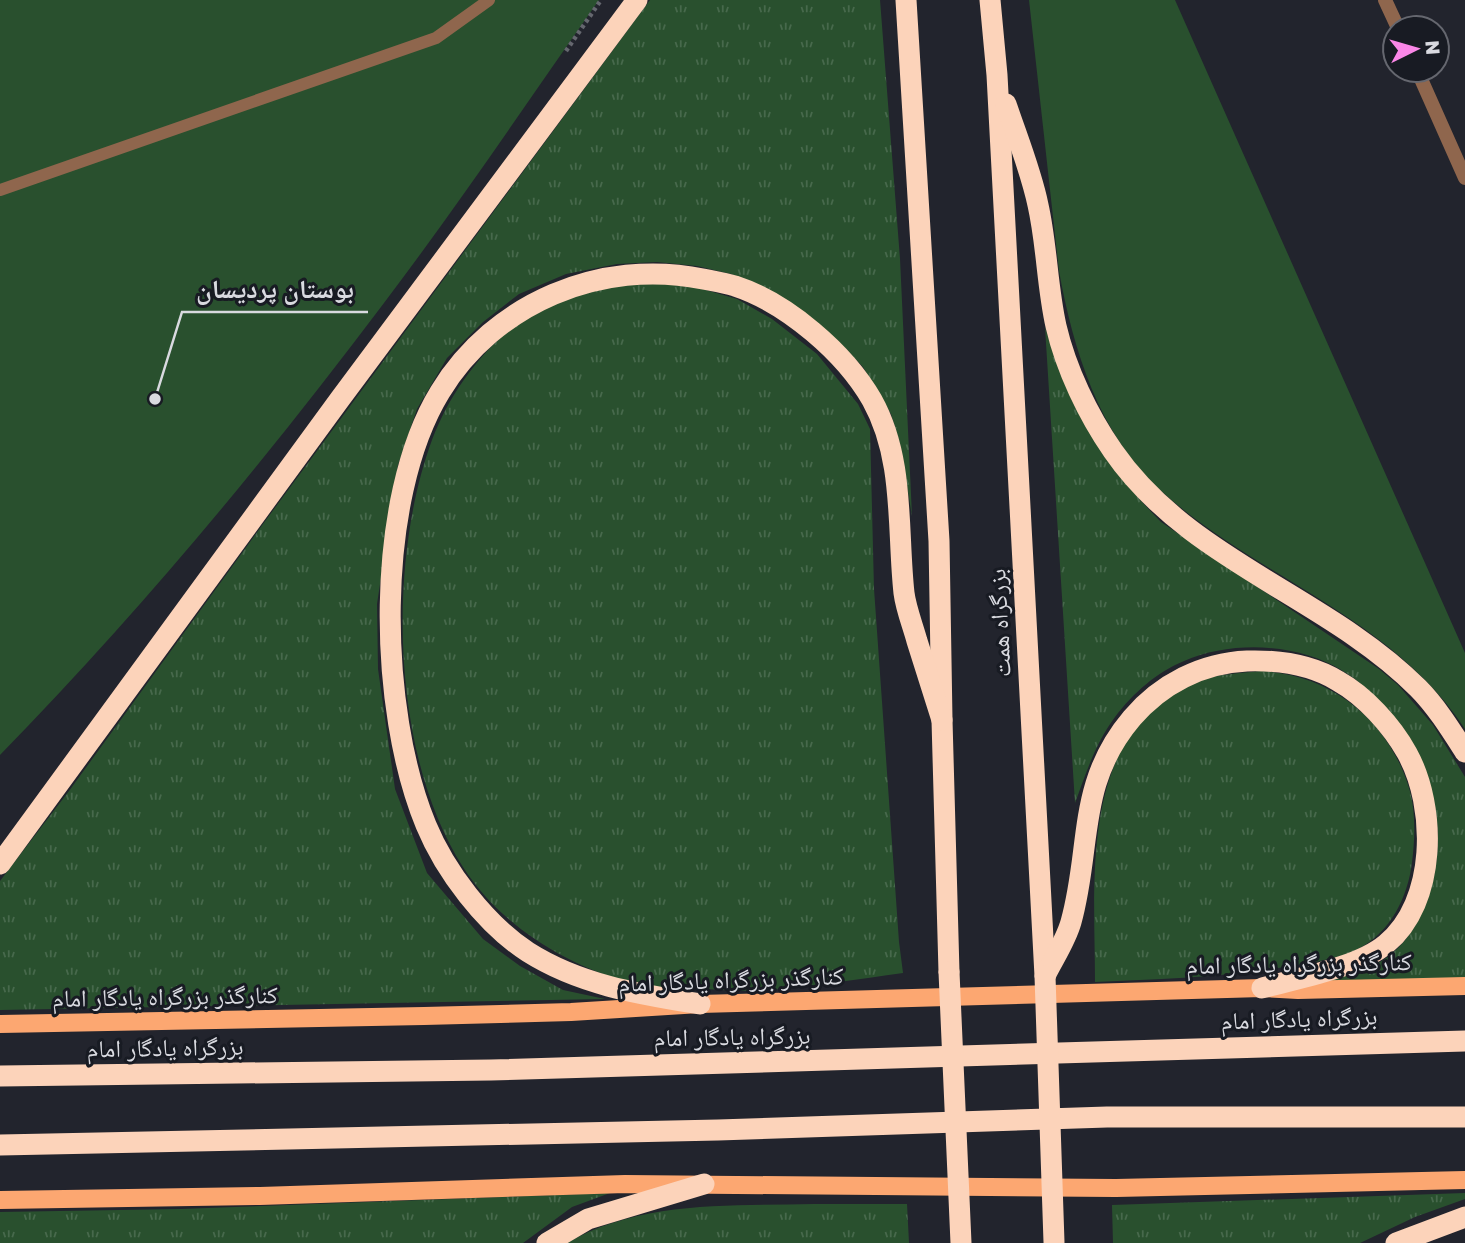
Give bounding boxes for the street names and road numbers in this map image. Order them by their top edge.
street label: بزرگراه همت [981,568,1017,678]
street label: کنارگذر بزرگراه یادگار امام [1186,946,1412,982]
street label: کنارگذر بزرگراه یادگار امام [618,960,844,1000]
street label: کنارگذر بزرگراه یادگار امام [52,979,278,1015]
street label: بزرگراه یادگار امام [1220,1000,1378,1038]
street label: بزرگراه یادگار امام [653,1020,811,1054]
street label: بزرگراه یادگار امام [86,1031,244,1065]

